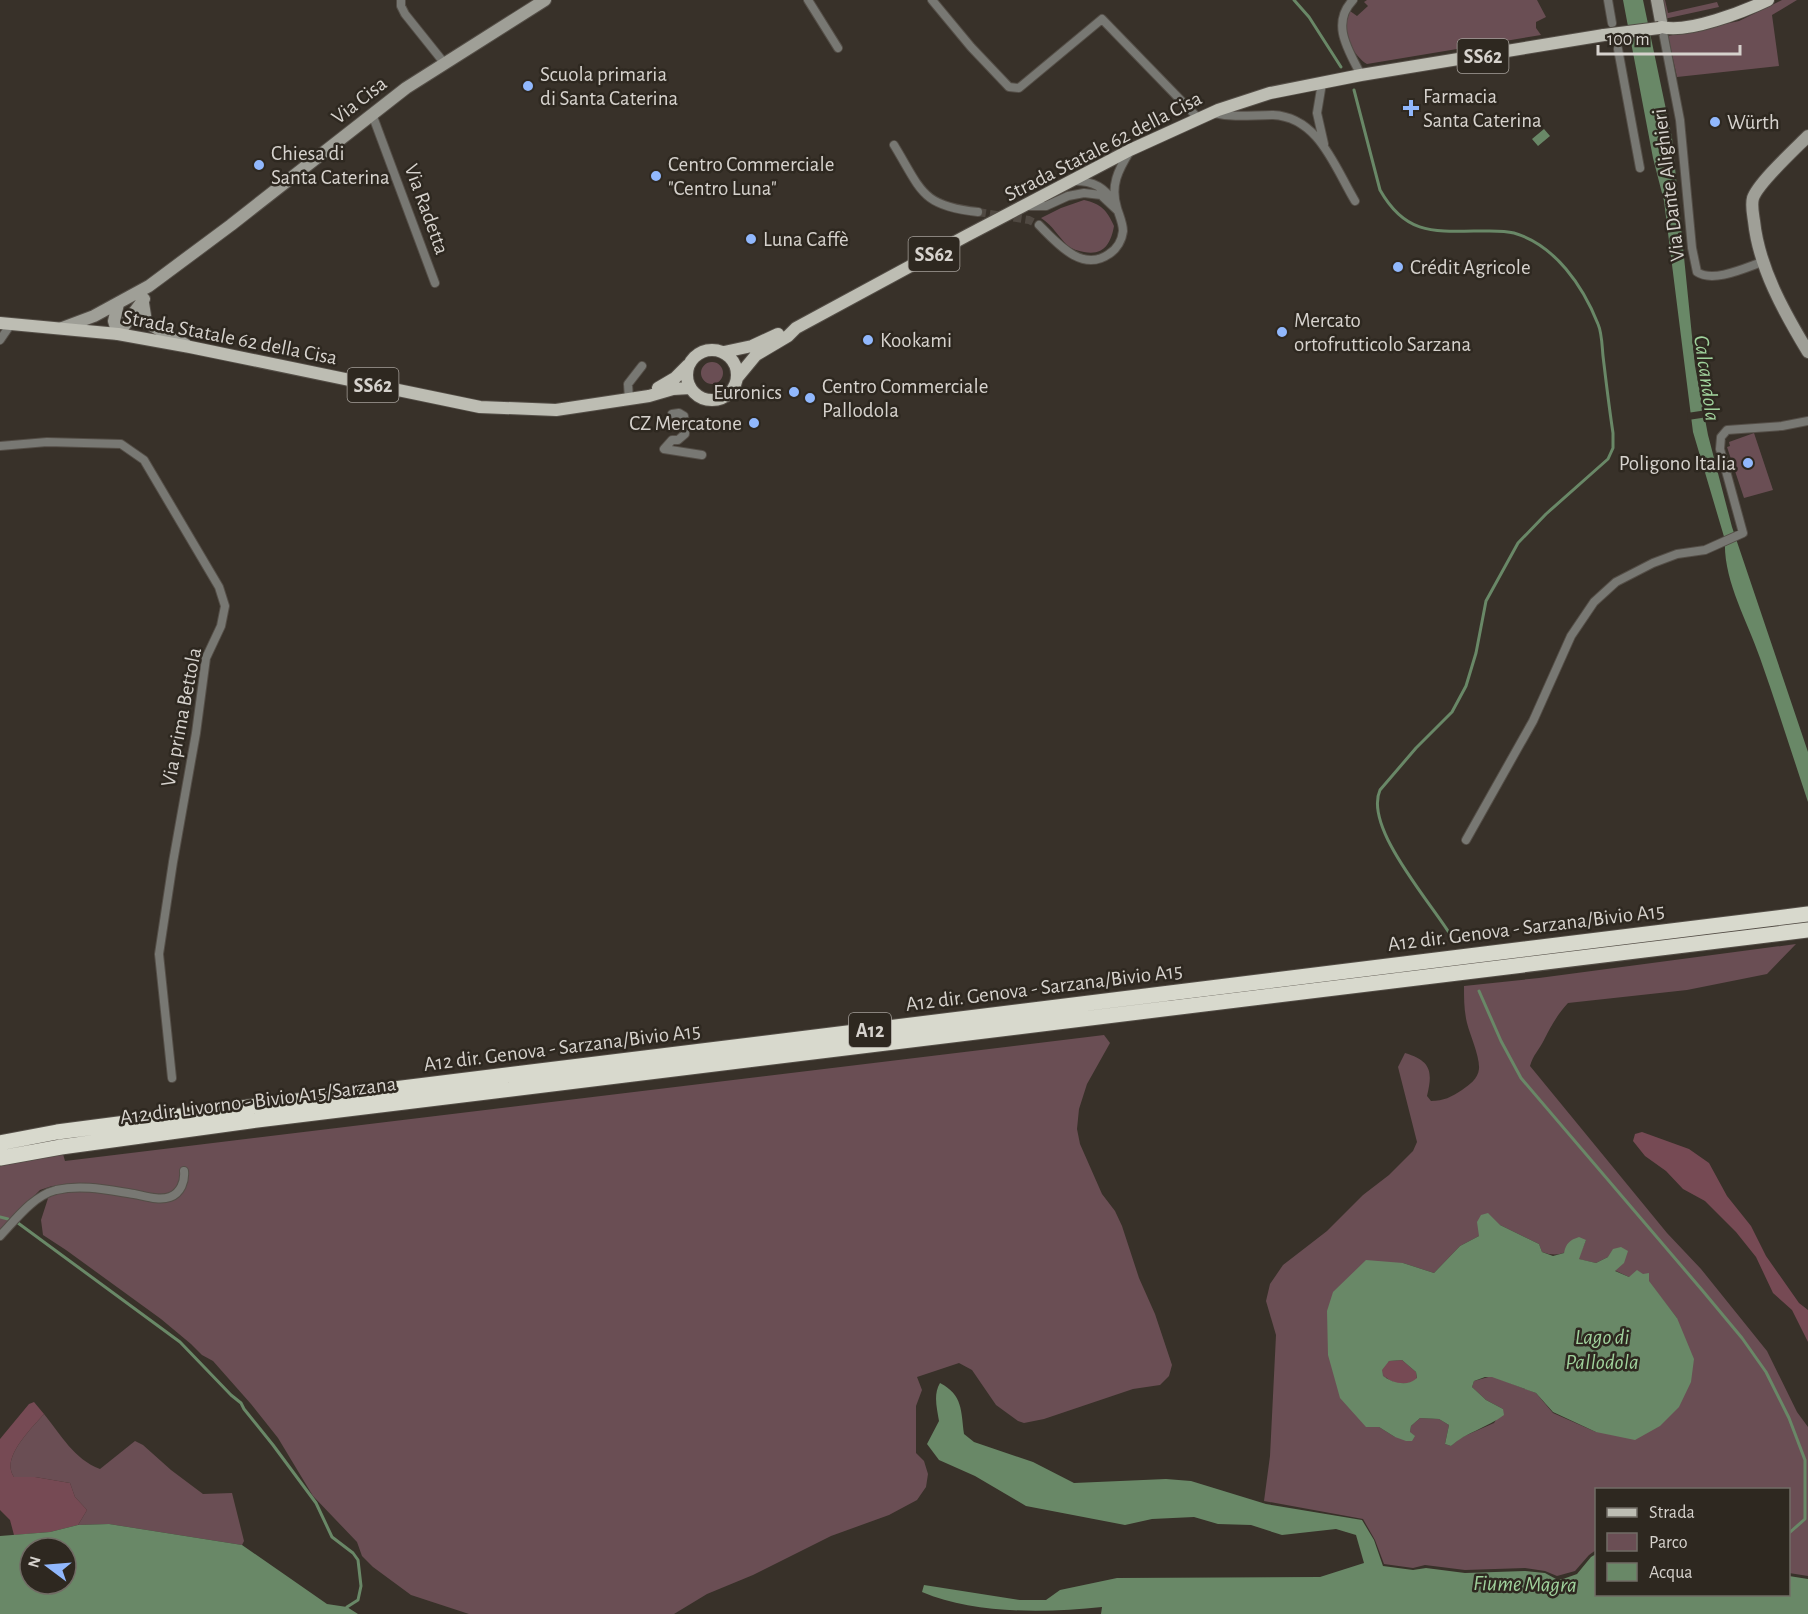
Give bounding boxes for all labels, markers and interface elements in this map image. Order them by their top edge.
scale bar [1598,18,1740,56]
text: 100 m [1607,31,1650,49]
road number: SS62 [1458,39,1508,73]
place label: Scuola primaria di Santa Caterina [540,64,679,109]
street label: Via Cisa [328,72,391,128]
marker: Scuola primaria di Santa Caterina [521,79,535,93]
place label: Farmacia Santa Caterina [1423,86,1542,131]
street label: Strada Statale 62 della Cisa [1001,87,1206,205]
marker: Farmacia Santa Caterina [1404,101,1418,115]
street label: Via Dante Alighieri [1649,107,1688,263]
place label: Würth [1727,112,1780,133]
marker: Würth [1708,115,1722,129]
place label: Chiesa di Santa Caterina [271,143,390,188]
place label: Centro Commerciale "Centro Luna" [668,154,834,199]
marker: Chiesa di Santa Caterina [252,158,266,172]
street label: Via Radetta [400,161,453,258]
marker: Centro Commerciale "Centro Luna" [649,169,663,183]
place label: Luna Caffè [763,229,849,250]
marker: Luna Caffè [744,232,758,246]
road number: SS62 [908,237,960,271]
place label: Crédit Agricole [1410,257,1531,278]
marker: Crédit Agricole [1391,260,1405,274]
street label: Strada Statale 62 della Cisa [121,306,339,369]
place label: Mercato ortofrutticolo Sarzana [1294,310,1472,355]
marker: Mercato ortofrutticolo Sarzana [1275,325,1289,339]
place label: Kookami [880,330,952,351]
marker: Kookami [861,333,875,347]
water label: Calcandola [1690,334,1724,423]
road number: SS62 [348,368,398,402]
place label: Centro Commerciale Pallodola [822,376,988,421]
place label: Euronics [713,382,782,403]
marker: Euronics [787,385,801,399]
marker: Centro Commerciale Pallodola [803,391,817,405]
place label: CZ Mercatone [629,413,742,434]
marker: CZ Mercatone [747,416,761,430]
place label: Poligono Italia [1619,453,1736,474]
marker: Poligono Italia [1741,456,1755,470]
street label: Via prima Bettola [158,645,205,789]
street label: A12 dir. Genova - Sarzana/Bivio A15 [1386,900,1666,955]
street label: A12 dir. Genova - Sarzana/Bivio A15 [904,960,1184,1015]
road number: A12 [849,1013,891,1047]
street label: A12 dir. Genova - Sarzana/Bivio A15 [422,1020,702,1075]
street label: A12 dir. Livorno - Bivio A15/Sarzana [119,1073,398,1128]
water label: Lago di Pallodola [1565,1326,1639,1373]
legend [1595,1488,1790,1596]
text: Strada [1649,1504,1695,1522]
text: Parco [1649,1534,1688,1552]
north arrow [18,1536,78,1596]
text: N [25,1555,44,1570]
text: Acqua [1649,1564,1693,1582]
water label: Fiume Magra [1473,1572,1577,1596]

